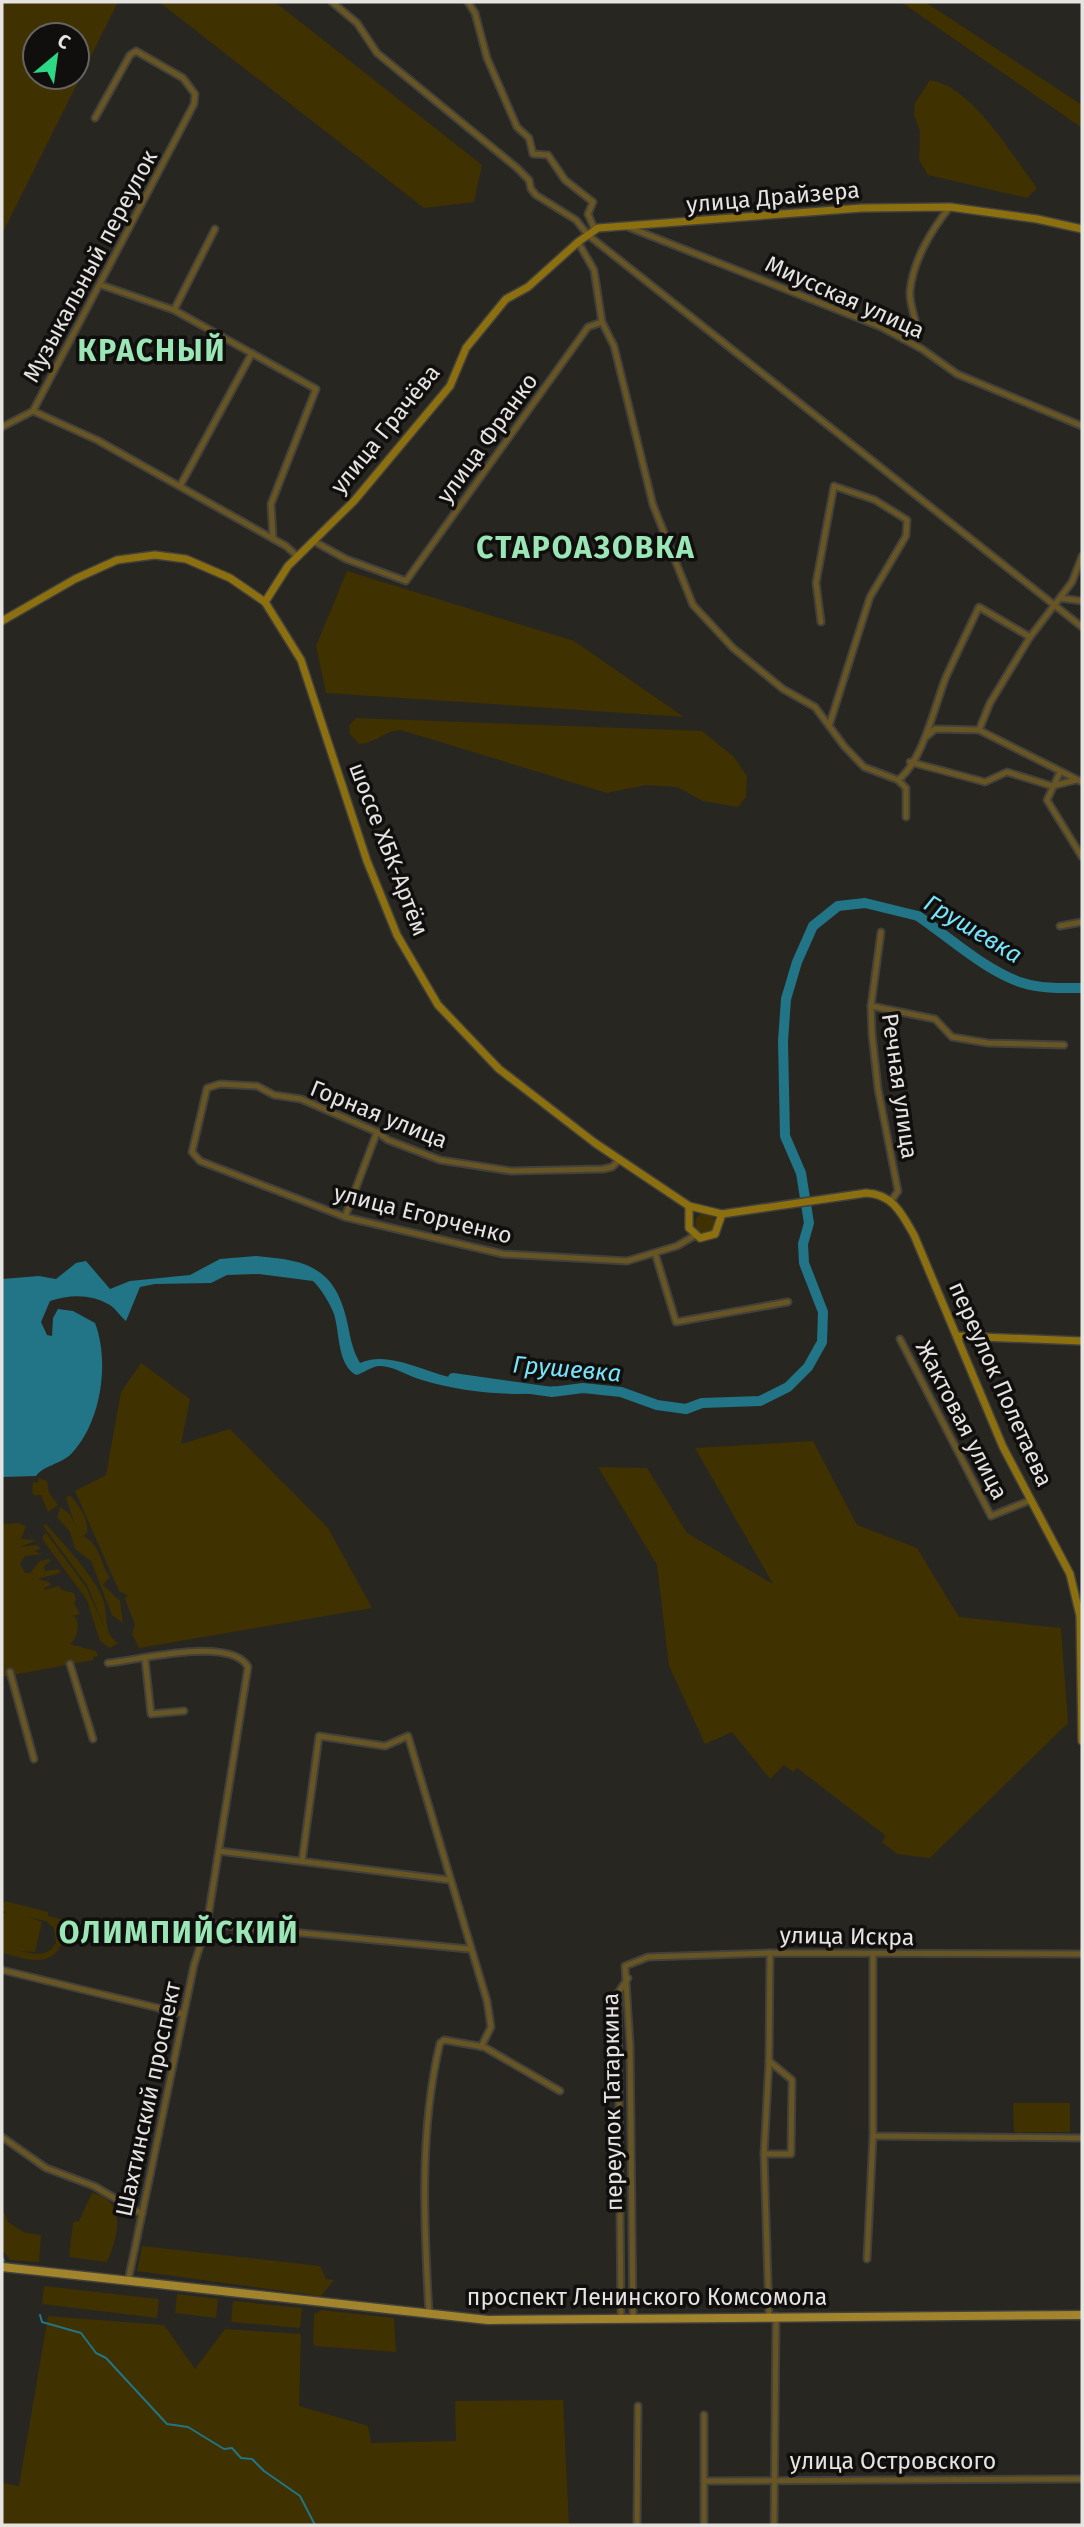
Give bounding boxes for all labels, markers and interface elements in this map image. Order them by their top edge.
north arrow [21,21,91,91]
text: С [54,29,74,54]
street label: Музыкальный переулок [17,145,163,387]
street label: улица Драйзера [685,175,861,219]
street label: Миусская улица [761,249,929,345]
district label: КРАСНЫЙ [78,332,226,369]
street label: улица Грачёва [324,359,446,499]
street label: улица Франко [430,368,544,508]
district label: СТАРОАЗОВКА [476,530,696,566]
street label: шоссе ХБК-Артём [343,759,435,939]
water label: Грушевка [919,889,1027,969]
street label: Речная улица [876,1011,924,1161]
street label: Горная улица [306,1074,452,1154]
street label: улица Егорченко [331,1178,515,1250]
street label: переулок Полетаева [943,1277,1059,1491]
street label: Жактовая улица [910,1336,1014,1504]
water label: Грушевка [511,1350,623,1388]
district label: ОЛИМПИЙСКИЙ [59,1914,299,1951]
street label: улица Искра [779,1921,915,1951]
street label: Шахтинский проспект [109,1978,187,2219]
street label: переулок Татаркина [596,1993,628,2211]
street label: проспект Ленинского Комсомола [467,2283,827,2311]
street label: улица Островского [790,2447,996,2475]

